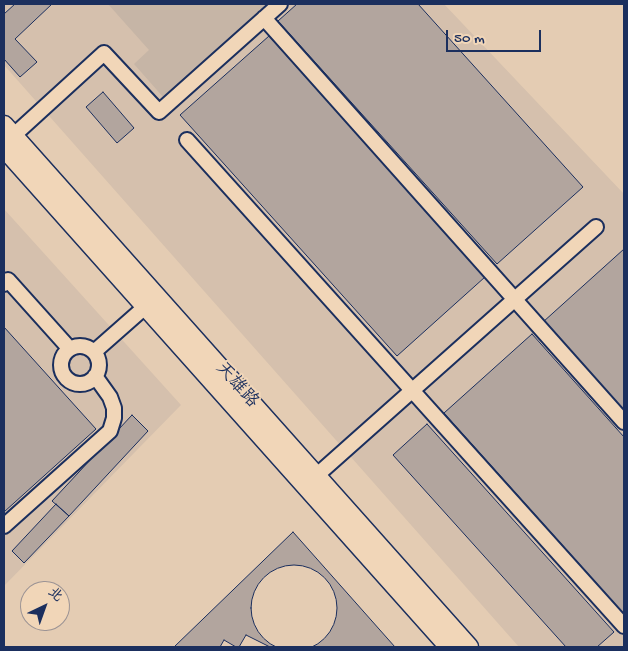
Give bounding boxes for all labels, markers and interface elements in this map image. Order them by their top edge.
scale bar [448,20,543,52]
text: 50 m [454,30,485,48]
street label: 天雄路 [210,359,262,413]
north arrow [20,581,70,631]
text: 北 [44,584,66,606]

